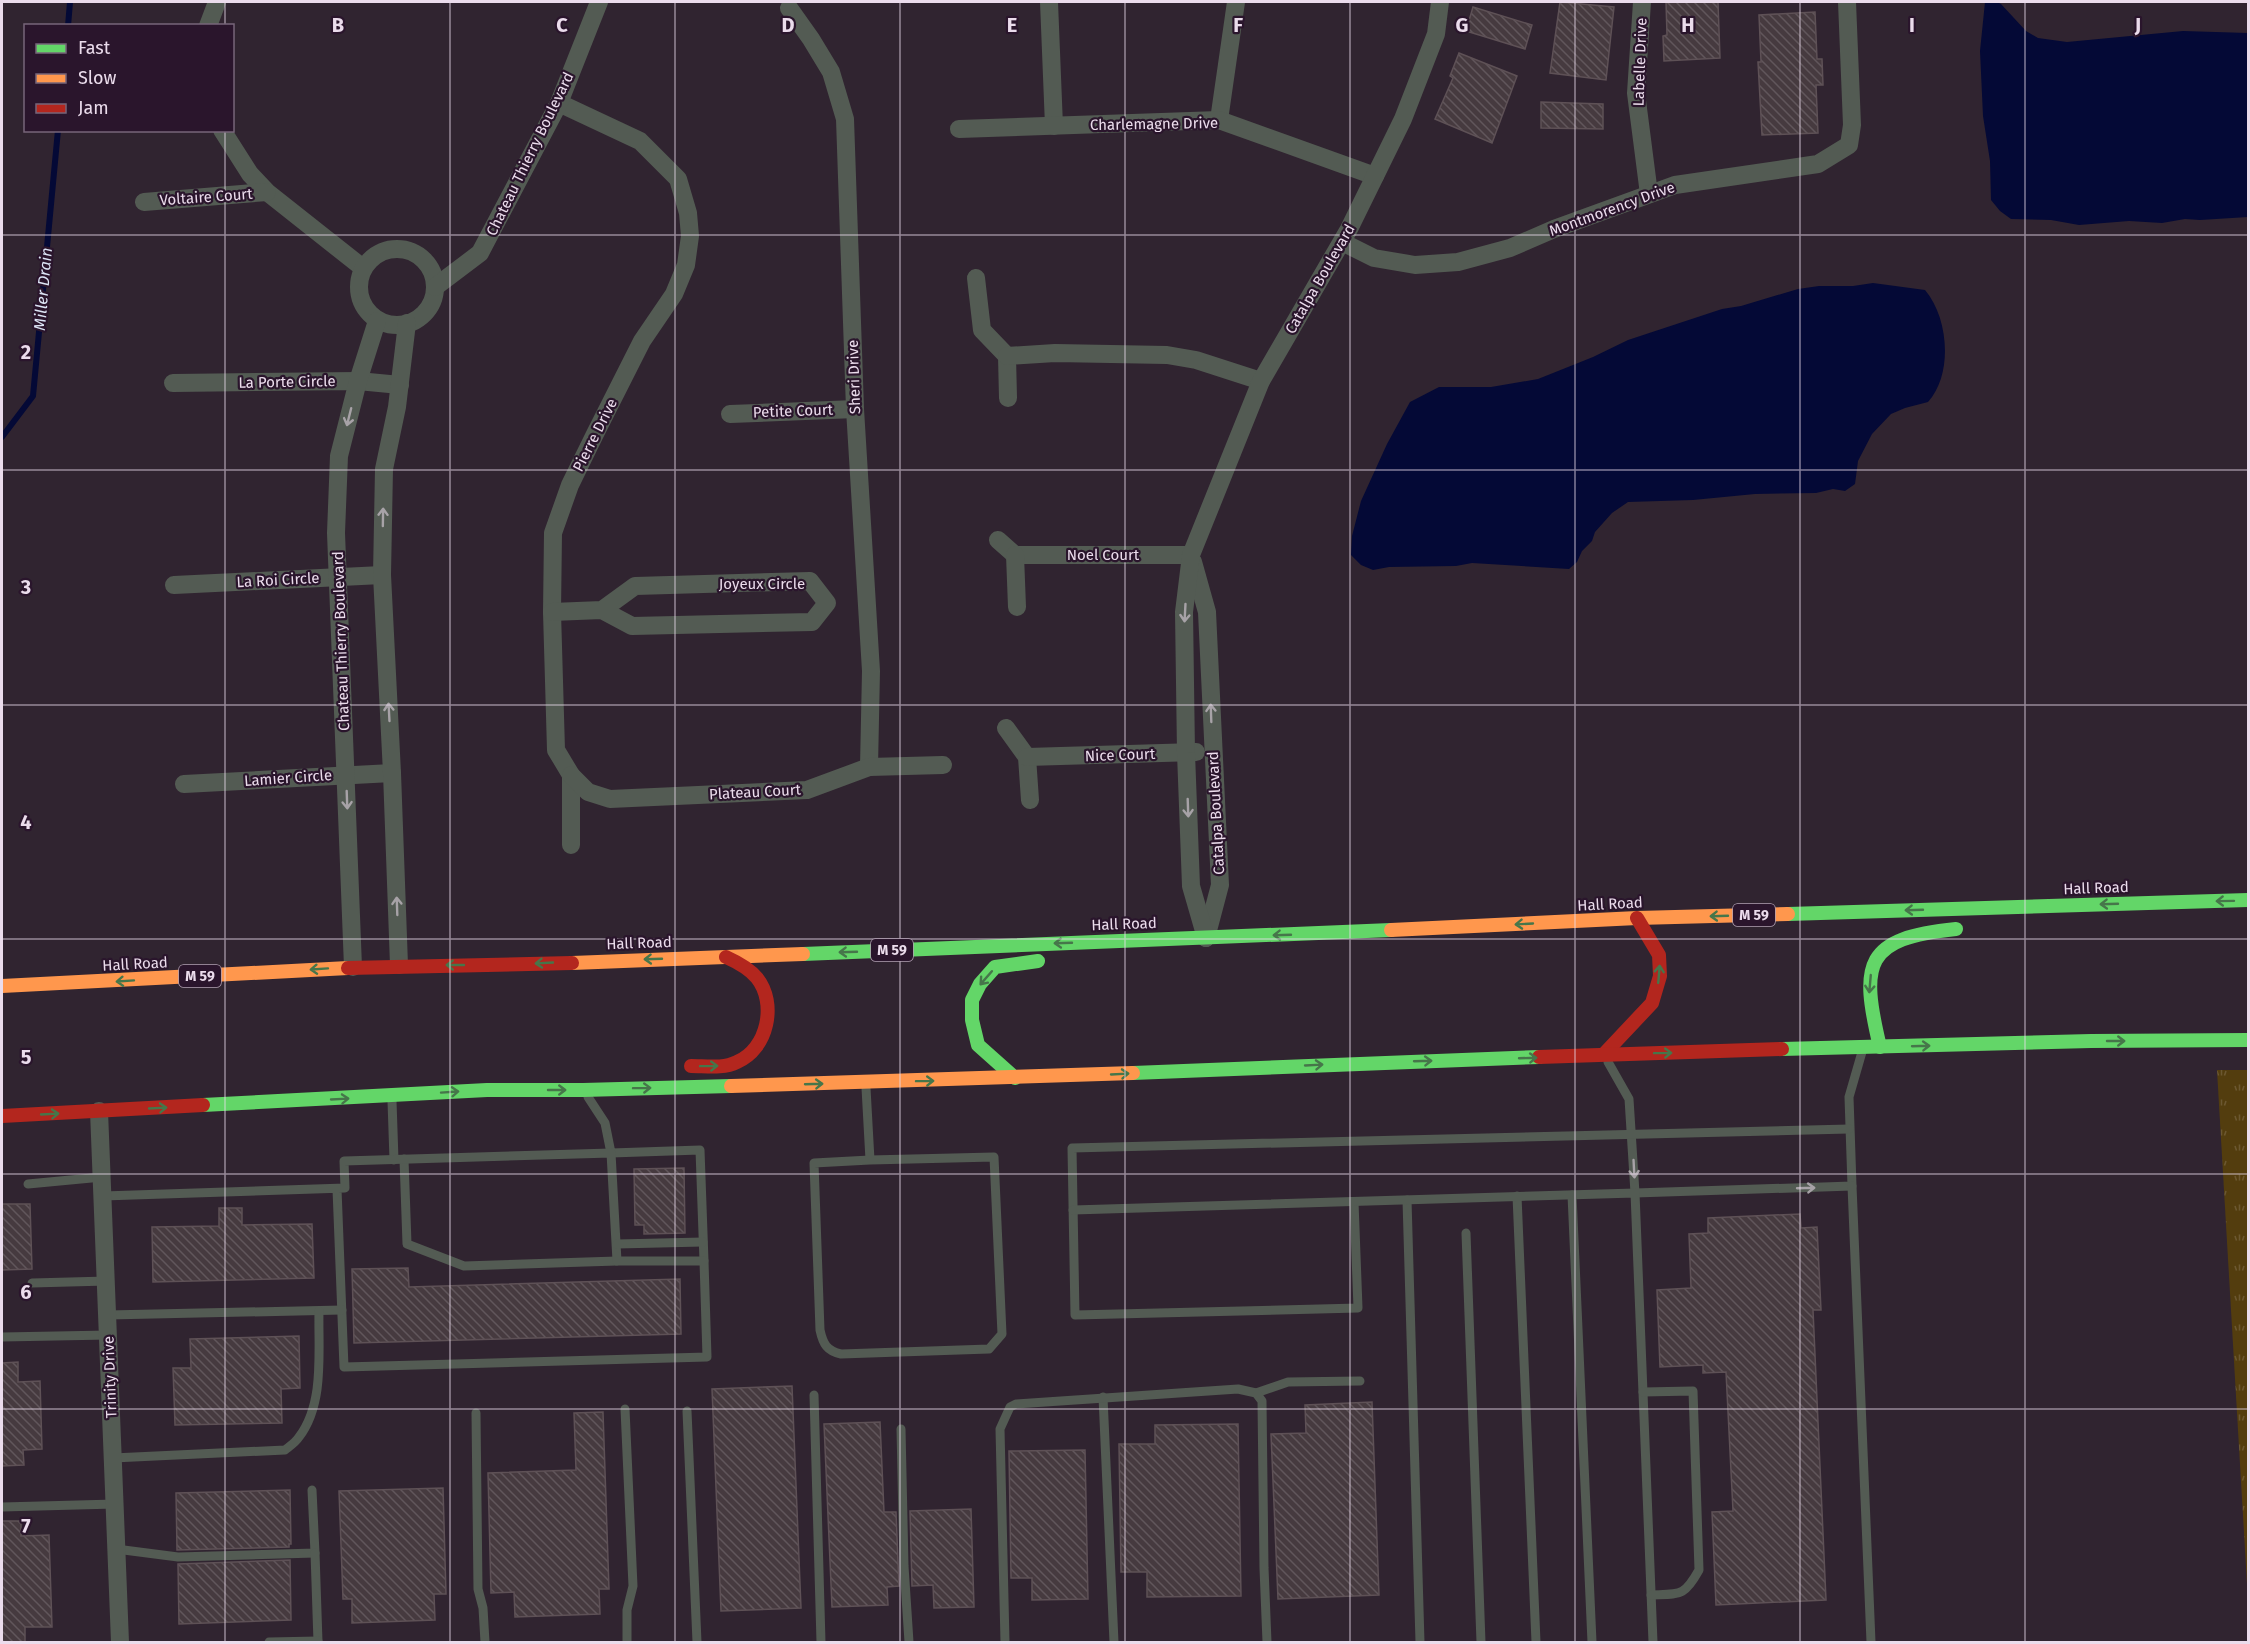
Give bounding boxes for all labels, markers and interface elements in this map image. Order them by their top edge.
text: B [332,13,344,37]
text: C [556,13,568,37]
text: D [781,13,795,37]
text: E [1007,13,1017,37]
text: F [1233,13,1243,37]
text: G [1456,13,1468,37]
text: H [1681,13,1695,37]
text: I [1909,13,1915,37]
text: J [2134,13,2141,37]
street label: Labelle Drive [1629,17,1651,107]
legend [24,24,234,132]
text: Fast [78,37,111,59]
text: Slow [78,67,117,89]
street label: Chateau Thierry Boulevard [482,69,578,239]
text: Jam [78,97,109,119]
street label: Charlemagne Drive [1090,114,1218,134]
street label: Montmorency Drive [1547,178,1677,240]
street label: Voltaire Court [159,185,254,209]
street label: Catalpa Boulevard [1281,221,1359,337]
water label: Miller Drain [30,247,56,331]
text: 2 [21,340,31,364]
street label: Sheri Drive [844,340,864,414]
street label: La Porte Circle [238,372,336,392]
street label: Pierre Drive [569,395,621,475]
street label: Petite Court [753,401,834,421]
one-way arrow [342,407,354,426]
one-way arrow [377,507,389,527]
street label: Noel Court [1067,546,1140,564]
street label: Chateau Thierry Boulevard [329,551,353,731]
street label: La Roi Circle [236,569,320,591]
text: 3 [20,575,31,599]
street label: Joyeux Circle [719,575,805,593]
one-way arrow [1179,602,1190,622]
one-way arrow [383,702,394,722]
one-way arrow [1206,704,1217,724]
street label: Nice Court [1085,745,1156,765]
street label: Catalpa Boulevard [1204,751,1228,875]
street label: Lamier Circle [243,766,333,790]
street label: Plateau Court [709,781,802,803]
one-way arrow [341,789,352,809]
one-way arrow [1182,797,1193,817]
text: 4 [20,810,32,834]
street label: Hall Road [2063,878,2129,898]
street label: Hall Road [1577,893,1643,915]
one-way arrow [2216,895,2236,906]
one-way arrow [391,897,403,917]
one-way arrow [2099,898,2119,910]
road number: M 59 [1733,904,1775,926]
one-way arrow [1904,904,1924,916]
one-way arrow [1709,910,1729,922]
street label: Hall Road [1091,914,1157,934]
one-way arrow [1514,919,1534,930]
one-way arrow [1273,929,1293,941]
street label: Hall Road [606,933,672,953]
one-way arrow [1054,938,1074,949]
road number: M 59 [871,939,913,961]
one-way arrow [838,946,858,957]
street label: Hall Road [102,953,168,975]
one-way arrow [643,953,663,965]
one-way arrow [535,958,555,969]
one-way arrow [445,959,465,971]
one-way arrow [310,963,330,974]
one-way arrow [1653,964,1664,984]
road number: M 59 [179,965,221,987]
one-way arrow [979,970,993,985]
one-way arrow [1864,973,1875,993]
one-way arrow [115,975,135,986]
one-way arrow [2105,1035,2125,1047]
one-way arrow [1910,1040,1930,1052]
text: 5 [21,1045,32,1069]
one-way arrow [1652,1048,1672,1059]
one-way arrow [1517,1052,1537,1063]
one-way arrow [1412,1055,1432,1067]
one-way arrow [698,1060,718,1072]
one-way arrow [1304,1060,1324,1071]
one-way arrow [1109,1068,1129,1079]
one-way arrow [914,1075,934,1086]
one-way arrow [803,1078,823,1089]
one-way arrow [631,1082,651,1094]
one-way arrow [546,1084,566,1096]
one-way arrow [440,1086,459,1097]
one-way arrow [330,1093,350,1104]
one-way arrow [147,1103,167,1114]
one-way arrow [40,1108,60,1119]
one-way arrow [1628,1159,1639,1179]
one-way arrow [1796,1182,1815,1193]
text: 6 [20,1280,32,1304]
street label: Trinity Drive [100,1336,120,1418]
text: 7 [21,1514,31,1538]

